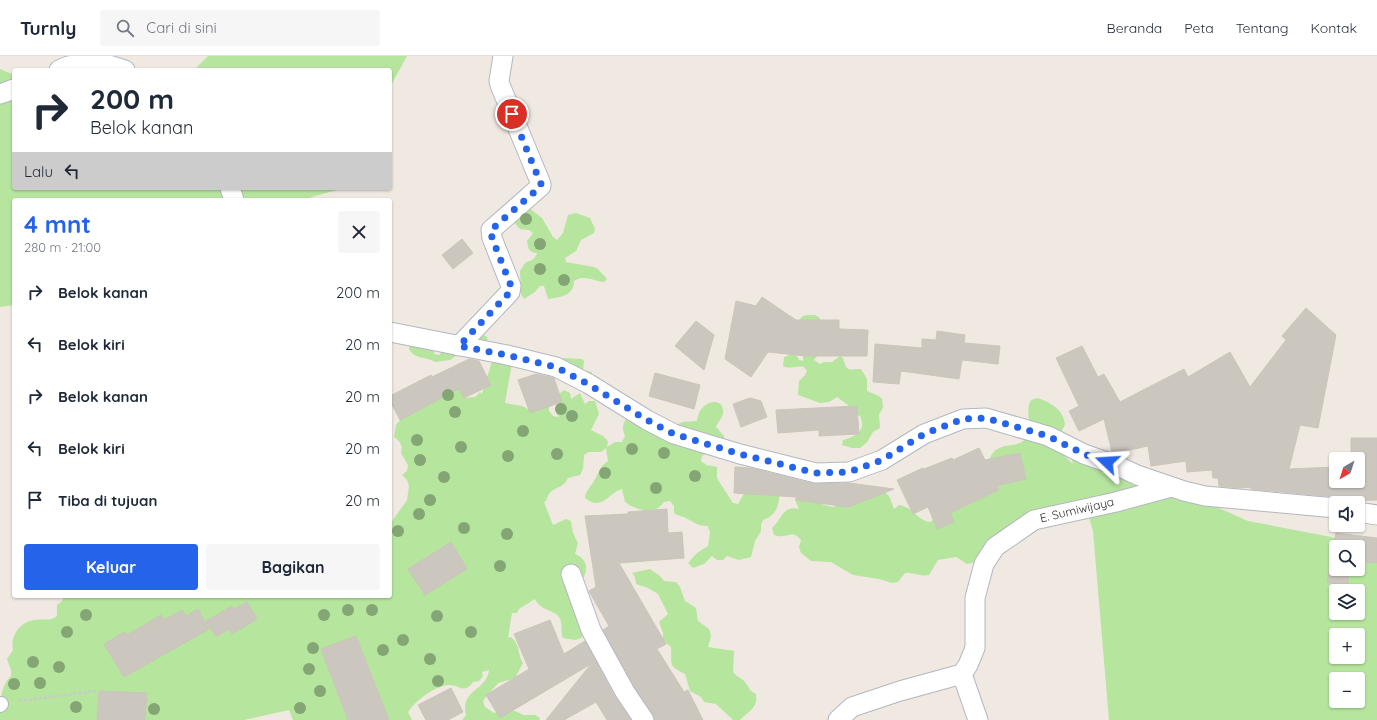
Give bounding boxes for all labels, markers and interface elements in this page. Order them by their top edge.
search box [100,10,380,46]
text: Turnly [20,16,76,40]
icon: search [114,17,136,39]
text: Cari di sini [146,18,217,37]
text: Beranda [1107,19,1162,37]
text: Peta [1184,19,1214,37]
text: Tentang [1236,19,1289,37]
text: Kontak [1311,19,1357,37]
text: 200 m [90,81,174,116]
icon: right [24,84,76,136]
pin [495,97,529,131]
icon: arrive [501,103,523,125]
text: Belok kanan [90,116,193,139]
icon: left [61,160,83,182]
text: Lalu [24,162,53,181]
text: 4 mnt [24,209,91,239]
button: close [338,211,380,253]
text: 280 m · 21:00 [24,239,101,255]
icon: right [24,281,46,303]
text: Belok kanan [58,283,148,302]
text: 200 m [336,283,380,302]
icon: left [24,333,46,355]
text: Belok kiri [58,335,125,354]
text: 20 m [345,335,380,354]
icon: right [24,385,46,407]
text: Belok kanan [58,387,148,406]
text: 20 m [345,387,380,406]
icon: left [24,437,46,459]
text: Belok kiri [58,439,125,458]
text: 20 m [345,439,380,458]
position arrow [1086,441,1128,483]
north arrow [1329,452,1365,488]
map controls [1329,452,1365,708]
icon: arrive [24,489,46,511]
text: Tiba di tujuan [58,491,157,510]
text: 20 m [345,491,380,510]
street label: E. Sumiwijaya [1038,494,1115,525]
button: sound [1329,496,1365,532]
button: search [1329,540,1365,576]
button: Keluar [24,544,198,590]
button: Bagikan [206,544,380,590]
button: layers [1329,584,1365,620]
button: + [1329,628,1365,664]
button: − [1329,672,1365,708]

